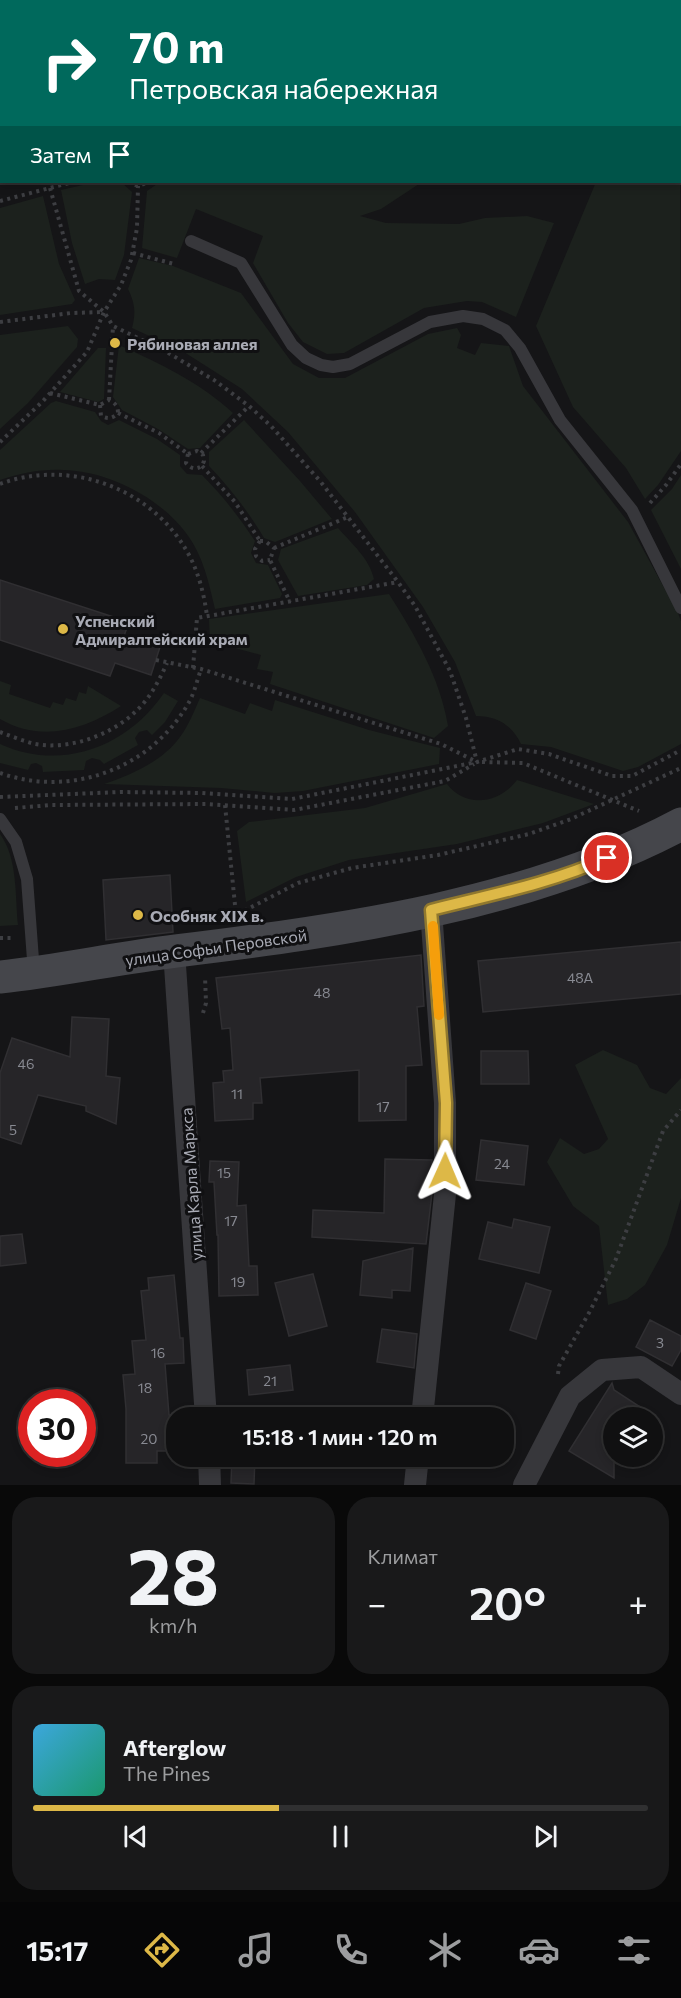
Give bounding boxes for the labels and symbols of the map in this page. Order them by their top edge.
place label: Рябиновая аллея [127,334,258,353]
marker: Рябиновая аллея [108,336,122,350]
place label: Успенский Адмиралтейский храм [75,611,248,648]
marker: Успенский Адмиралтейский храм [56,622,70,636]
pin [581,832,632,883]
place label: Особняк XIX в. [150,906,264,925]
marker: Особняк XIX в. [131,908,145,922]
street label: улица Софьи Перовской [124,925,308,969]
house number: 48А [567,969,593,986]
house number: 48 [314,984,330,1001]
house number: 46 [18,1055,34,1072]
house number: 11 [231,1085,243,1102]
house number: 17 [376,1098,390,1115]
street label: улица Карла Маркса [176,1107,206,1261]
house number: 5 [9,1121,17,1138]
position arrow [413,1139,477,1203]
house number: 24 [494,1155,511,1172]
house number: 15 [217,1164,231,1181]
house number: 17 [224,1212,238,1229]
house number: 19 [231,1273,245,1290]
house number: 3 [656,1334,664,1351]
house number: 16 [151,1344,165,1361]
house number: 21 [263,1372,277,1389]
house number: 18 [138,1379,152,1396]
speed limit sign: 30 [18,1389,96,1467]
house number: 20 [141,1430,157,1447]

